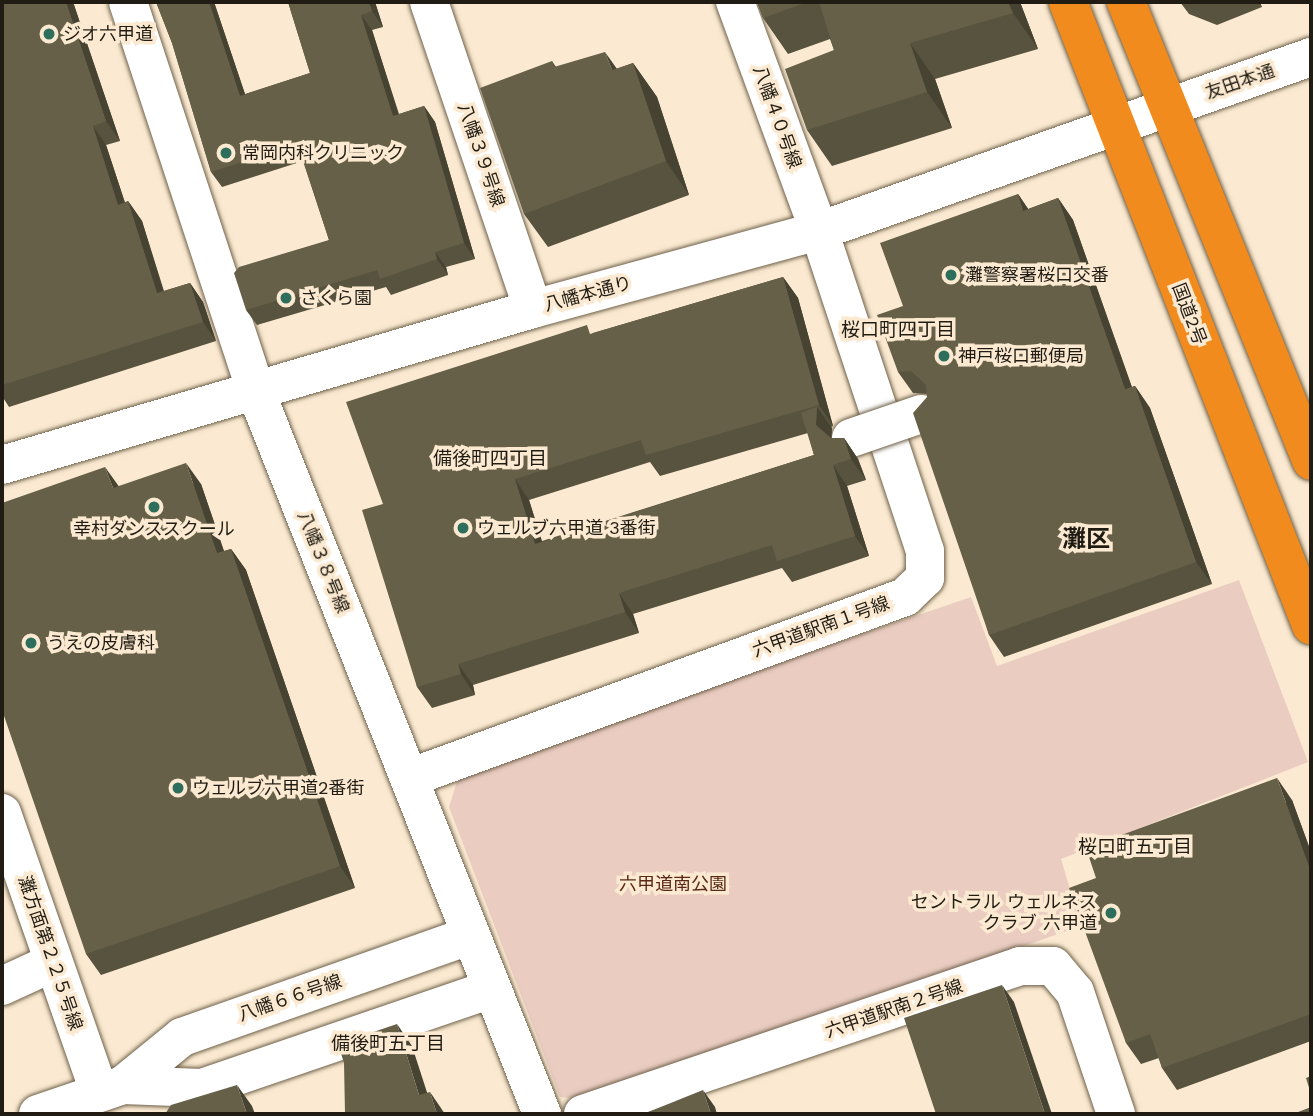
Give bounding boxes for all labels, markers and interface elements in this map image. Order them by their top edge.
place label: ジオ六甲道 [63,23,153,45]
marker: ジオ六甲道 [41,26,57,42]
street label: 友田本通 [1202,60,1278,104]
street label: 八幡４０号線 [748,63,806,171]
street label: 八幡３９号線 [453,100,509,210]
place label: 常岡内科クリニック [242,142,404,164]
marker: 常岡内科クリニック [216,143,236,163]
place label: 灘警察署桜口交番 [965,264,1109,286]
marker: 灘警察署桜口交番 [943,267,959,283]
street label: 八幡本通り [542,272,634,316]
street label: 国道2号 [1167,280,1211,348]
place label: さくら園 [300,287,372,309]
marker: さくら園 [278,290,294,306]
district label: 桜口町四丁目 [841,319,955,341]
place label: 神戸桜口郵便局 [958,345,1084,367]
marker: 神戸桜口郵便局 [936,348,952,364]
district label: 備後町四丁目 [433,448,547,470]
marker: 幸村ダンススクール [146,499,162,515]
street label: 八幡３８号線 [293,508,353,616]
place label: ウェルブ六甲道 3番街 [477,517,656,539]
place label: 幸村ダンススクール [73,518,235,540]
marker: ウェルブ六甲道 3番街 [455,520,471,536]
district label: 灘区 [1062,526,1110,554]
street label: 六甲道駅南１号線 [750,592,892,662]
place label: うえの皮膚科 [47,632,155,654]
marker: うえの皮膚科 [21,633,41,653]
place label: ウェルブ六甲道2番街 [192,777,364,799]
marker: ウェルブ六甲道2番街 [170,780,186,796]
district label: 桜口町五丁目 [1078,836,1192,858]
street label: 灘方面第２２５号線 [13,873,87,1033]
park label: 六甲道南公園 [619,873,727,895]
place label: セントラル ウェルネス クラブ 六甲道 [911,892,1097,934]
marker: セントラル ウェルネス クラブ 六甲道 [1103,905,1119,921]
street label: 八幡６６号線 [235,970,345,1026]
street label: 六甲道駅南２号線 [822,975,966,1043]
district label: 備後町五丁目 [331,1033,445,1055]

